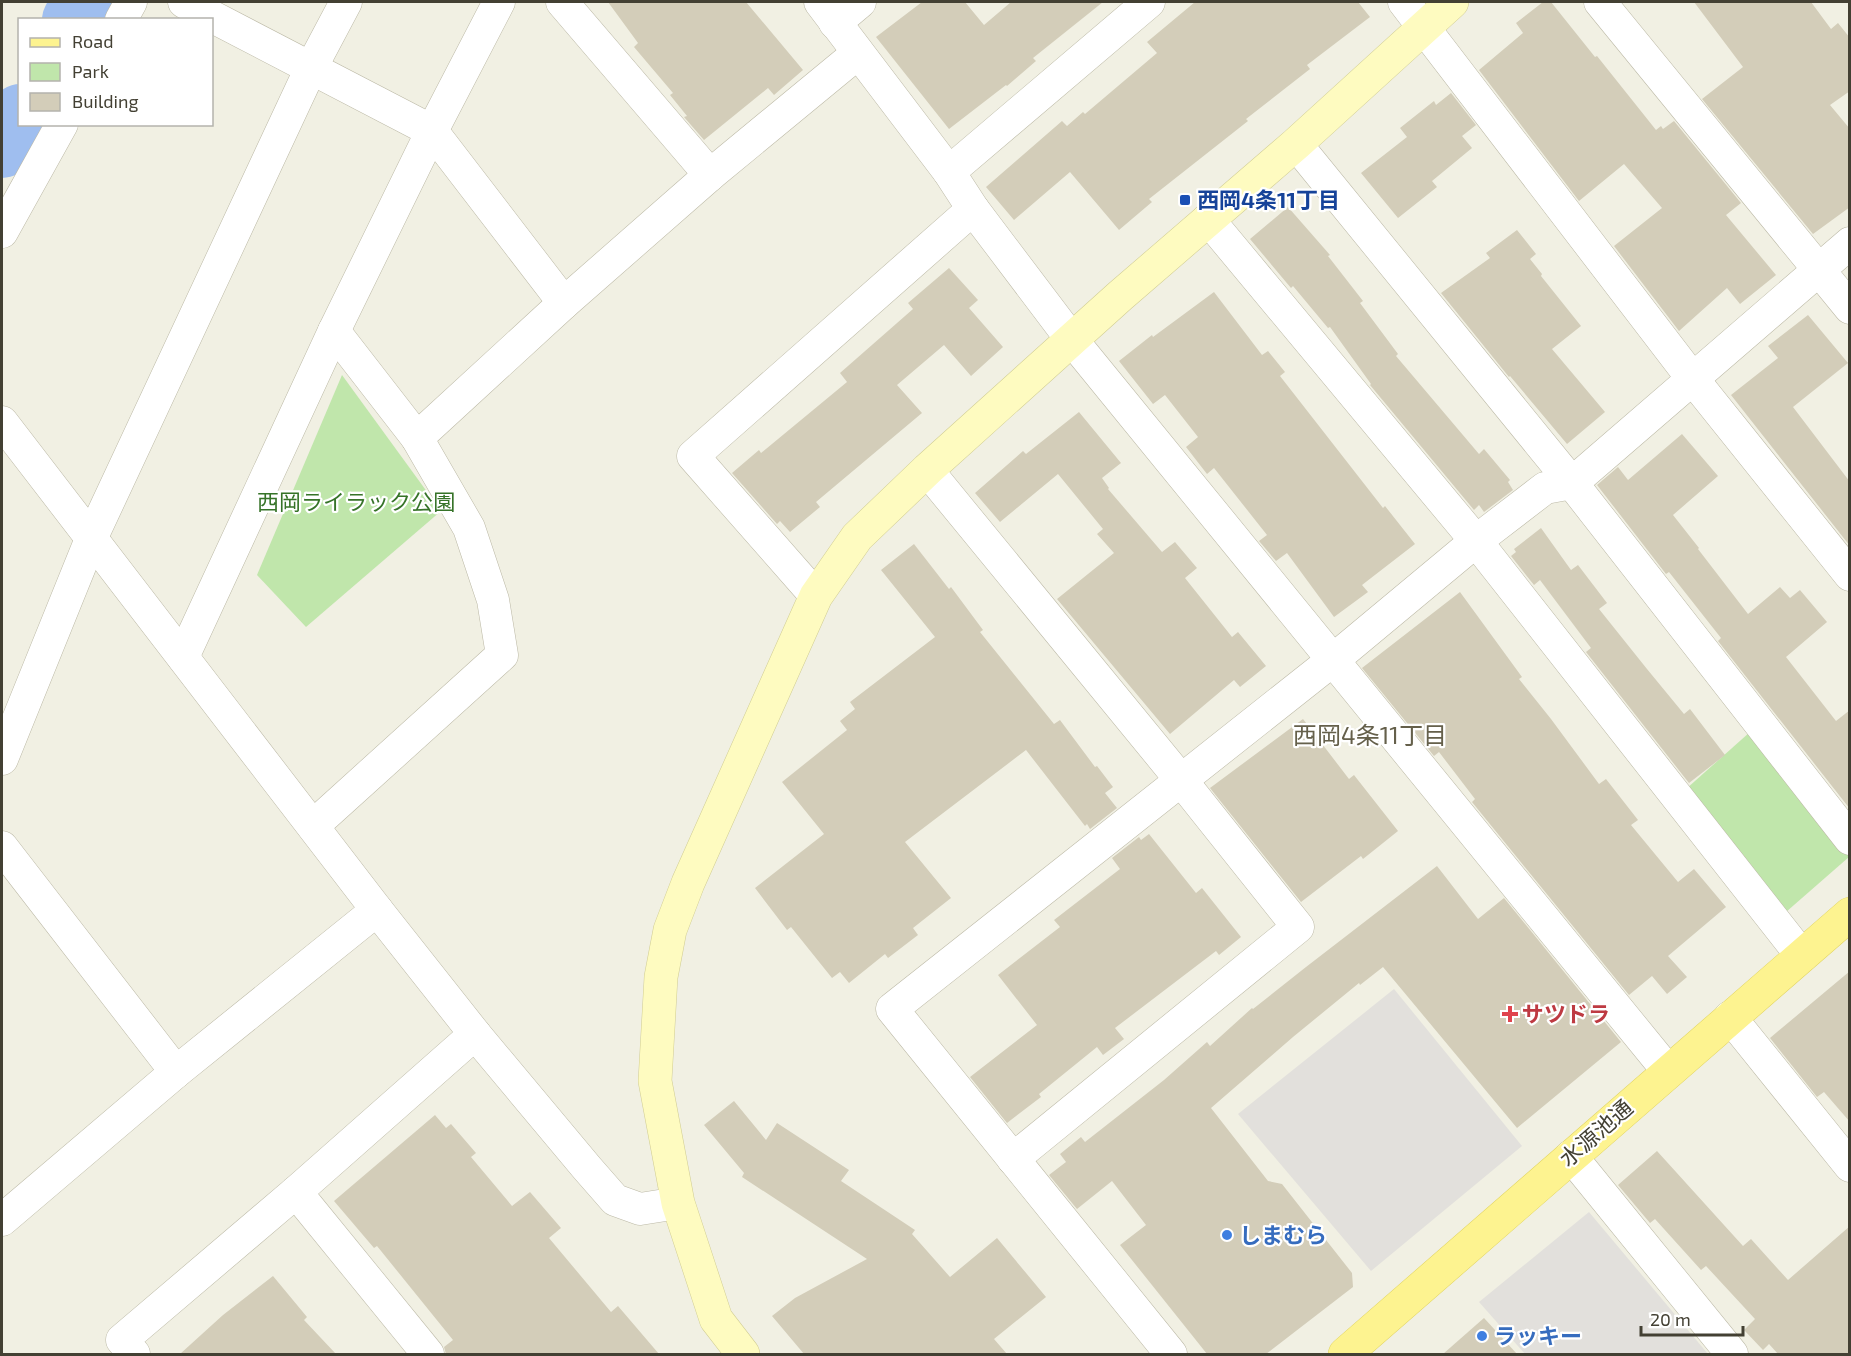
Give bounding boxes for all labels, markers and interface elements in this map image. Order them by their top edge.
legend [18,18,213,126]
text: Road [72,30,113,52]
text: Park [72,60,109,82]
text: Building [72,90,139,112]
place label: 西岡4条11丁目 [1197,186,1340,212]
marker: 西岡4条11丁目 [1178,193,1192,207]
park label: 西岡ライラック公園 [257,488,455,514]
district label: 西岡4条11丁目 [1293,720,1447,749]
place label: サツドラ [1522,1000,1610,1026]
marker: サツドラ [1503,1007,1517,1021]
street label: 水源池通 [1554,1094,1637,1171]
place label: しまむら [1239,1221,1327,1247]
marker: しまむら [1220,1228,1234,1242]
scale bar [1641,1299,1743,1337]
text: 20 m [1650,1308,1691,1330]
place label: ラッキー [1494,1322,1582,1348]
marker: ラッキー [1475,1329,1489,1343]

